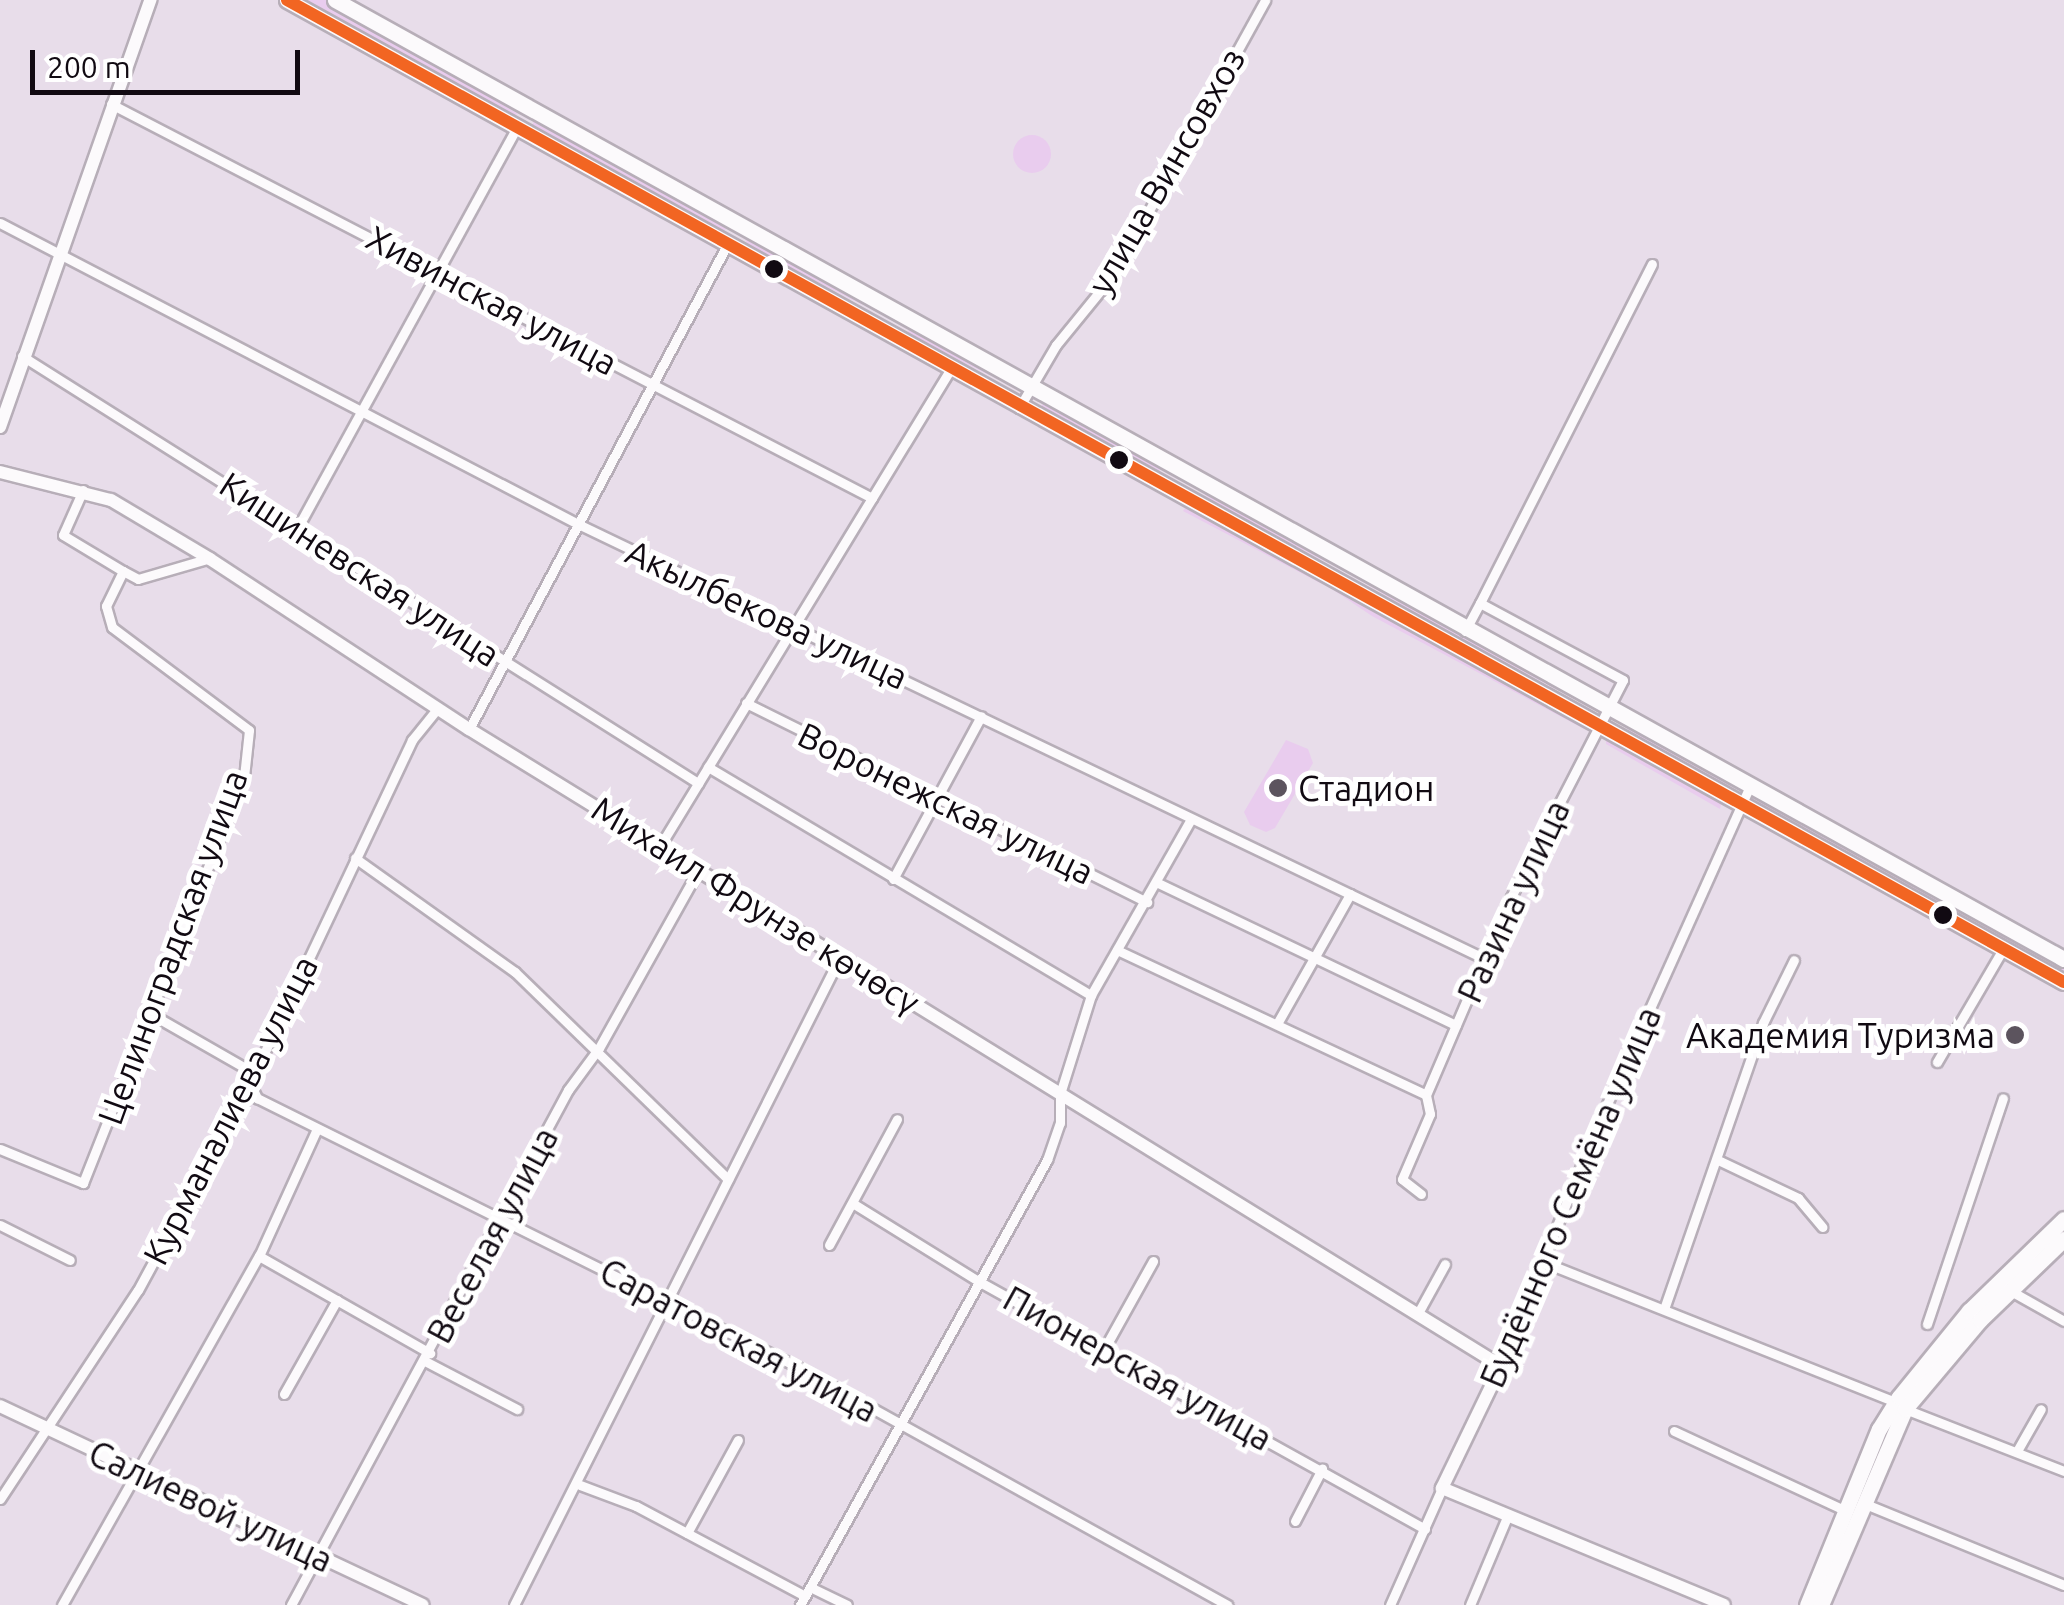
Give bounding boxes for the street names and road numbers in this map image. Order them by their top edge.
street label: улица Винсовхоз [1078,40,1254,302]
street label: Хивинская улица [360,216,624,384]
street label: Кишиневская улица [212,463,508,675]
street label: Акылбекова улица [619,530,915,698]
street label: Воронежская улица [791,713,1101,893]
street label: Целиноградская улица [88,764,256,1130]
street label: Михаил Фрунзе көчөсү [584,787,928,1023]
street label: Разина улица [1448,793,1578,1009]
street label: Курманалиева улица [134,949,326,1271]
street label: Будённого Семёна улица [1471,1000,1669,1394]
street label: Веселая улица [418,1120,566,1350]
street label: Саратовская улица [593,1249,885,1431]
street label: Пионерская улица [996,1277,1280,1459]
street label: Салиевой улица [82,1431,340,1581]

